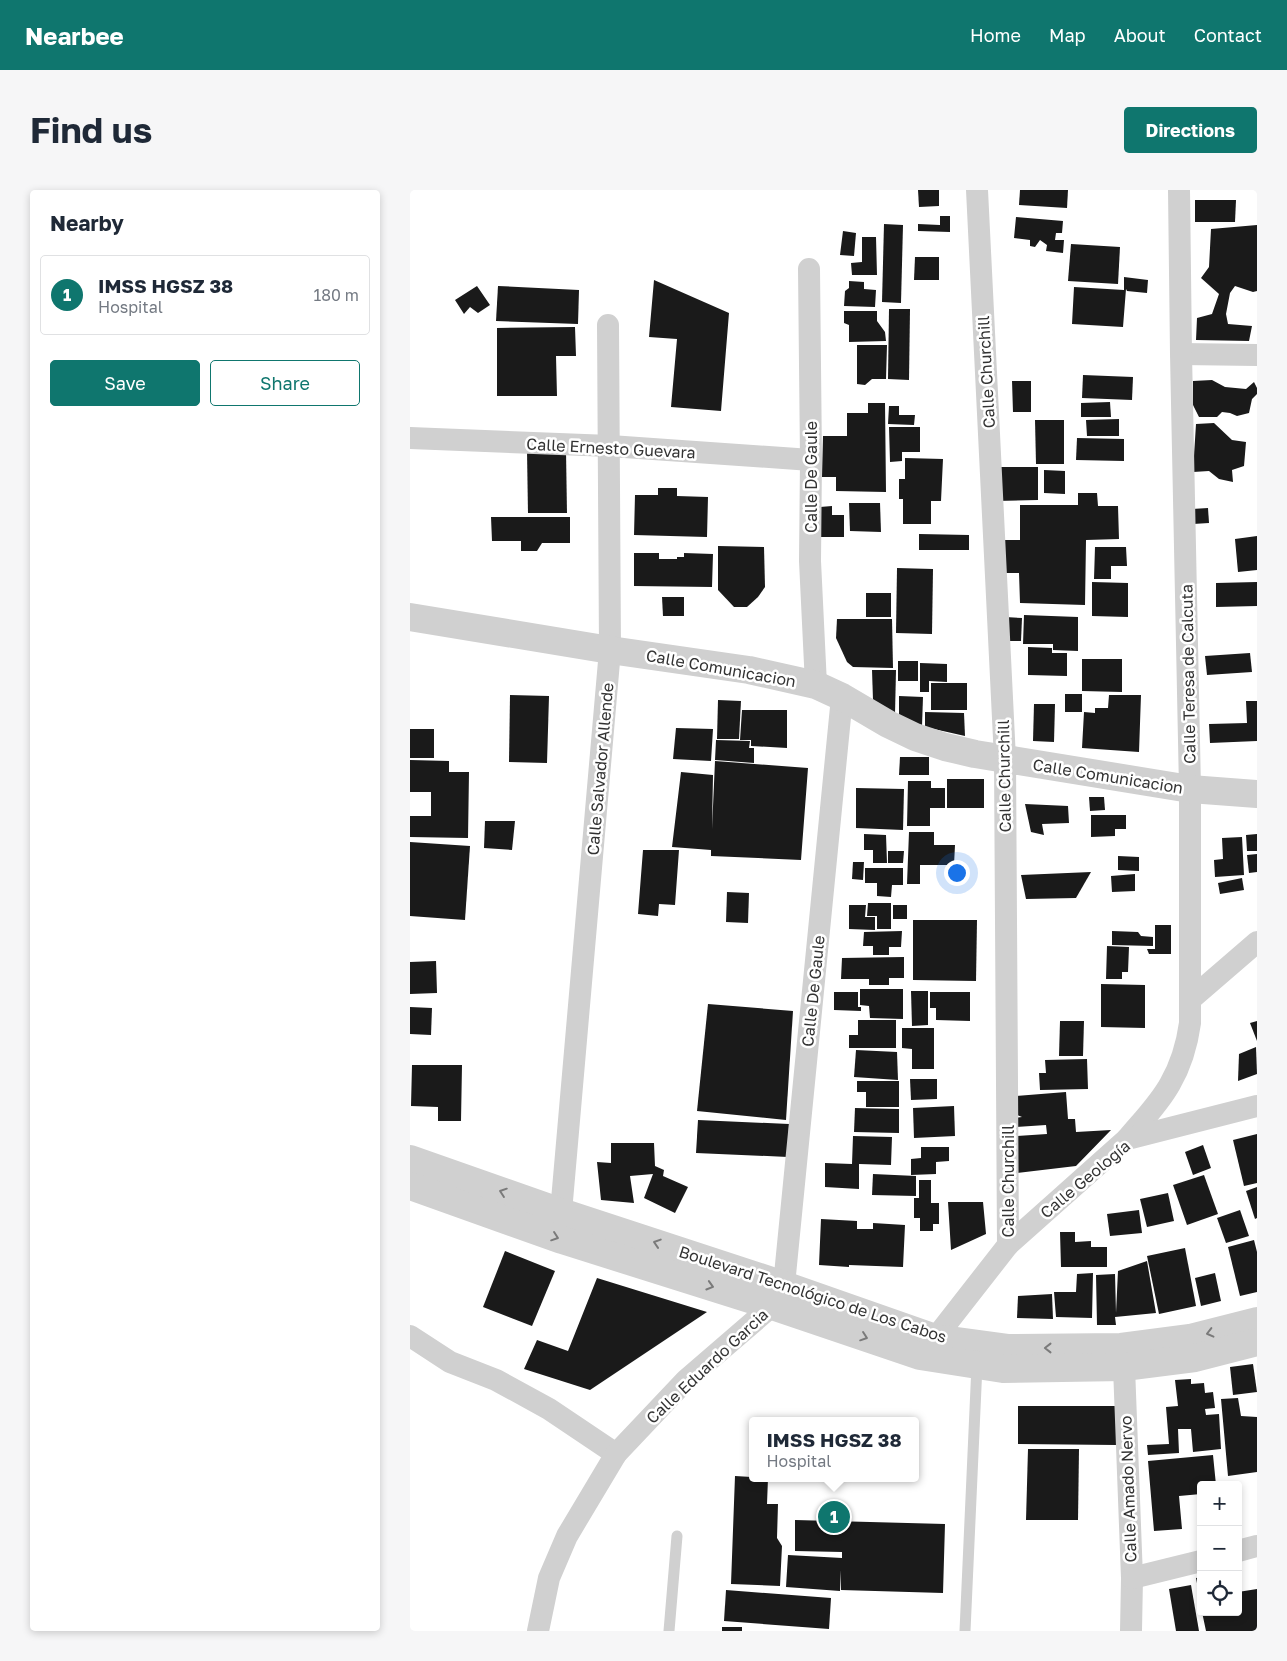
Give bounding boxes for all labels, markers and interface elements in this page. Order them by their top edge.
text: Nearbee [25,21,124,50]
text: Home [970,24,1021,46]
text: Map [1049,24,1086,46]
text: About [1114,24,1166,46]
text: Contact [1194,24,1262,46]
button: Directions [1124,107,1257,153]
text: Find us [30,109,152,151]
text: Nearby [50,210,124,236]
text: IMSS HGSZ 38 [98,274,233,297]
text: 1 [63,285,71,305]
text: 180 m [313,285,359,305]
text: Hospital [98,297,163,317]
street label: Calle Churchill [973,315,999,429]
button: Save [50,360,200,406]
button: Share [210,360,360,406]
street label: Calle De Gaule [801,421,821,533]
street label: Calle Ernesto Guevara [526,434,696,462]
street label: Calle Teresa de Calcuta [1176,584,1200,764]
street label: Calle Comunicacion [644,645,798,691]
street label: Calle Salvador Allende [582,682,618,856]
street label: Calle Churchill [993,719,1015,833]
street label: Calle Comunicacion [1031,754,1185,798]
your location [944,860,970,886]
street label: Calle De Gaule [797,934,829,1048]
street label: Calle Churchill [998,1125,1018,1237]
street label: Calle Geología [1036,1136,1134,1222]
one-way arrow [499,1187,508,1197]
one-way arrow [550,1232,559,1242]
one-way arrow [653,1239,662,1249]
street label: Boulevard Tecnológico de Los Cabos [677,1241,949,1347]
one-way arrow [705,1281,713,1291]
street label: Calle Eduardo Garcia [642,1304,772,1428]
one-way arrow [1205,1327,1214,1338]
one-way arrow [859,1331,868,1341]
one-way arrow [1044,1342,1052,1353]
street label: Calle Amado Nervo [1115,1415,1141,1563]
popup [749,1417,919,1482]
text: IMSS HGSZ 38 [766,1428,902,1451]
text: Hospital [766,1451,831,1471]
map controls [1197,1481,1242,1616]
button: + [1197,1481,1242,1526]
pin: 1 [818,1498,850,1536]
button: − [1197,1526,1242,1571]
button: locate [1197,1571,1242,1616]

